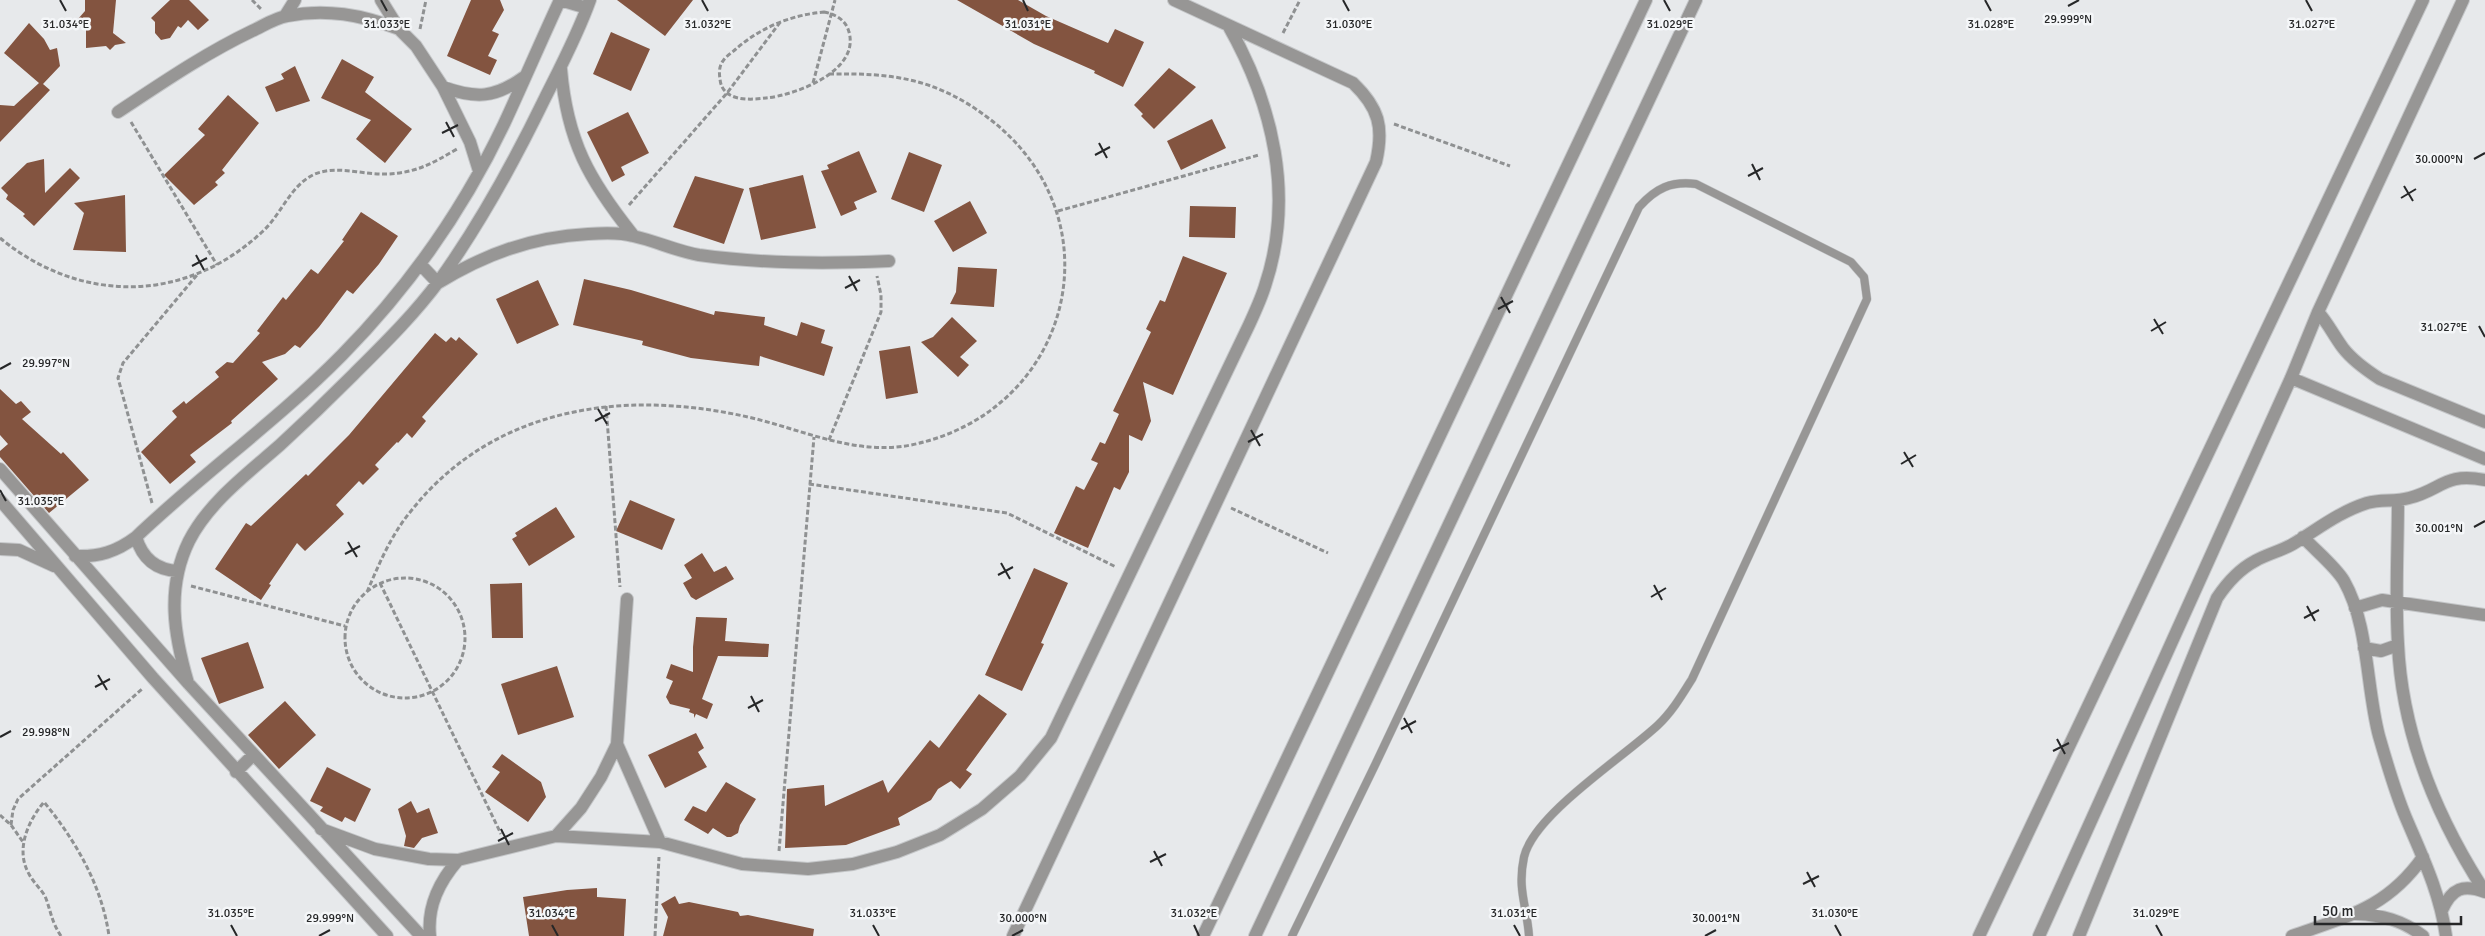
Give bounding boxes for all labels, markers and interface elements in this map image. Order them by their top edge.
text: 29.999°N [2044,12,2092,27]
text: 31.034°E [43,17,90,32]
text: 31.033°E [364,17,411,32]
text: 31.032°E [685,17,732,32]
text: 31.031°E [1005,17,1052,32]
text: 31.030°E [1326,17,1373,32]
text: 31.029°E [1647,17,1694,32]
text: 31.028°E [1968,17,2015,32]
text: 31.027°E [2289,17,2336,32]
text: 30.000°N [2415,152,2463,167]
text: 31.027°E [2421,320,2468,335]
text: 29.997°N [22,356,70,371]
text: 31.035°E [18,494,65,509]
text: 30.001°N [2415,521,2463,536]
text: 29.998°N [22,725,70,740]
scale bar [2315,894,2461,926]
text: 50 m [2322,902,2353,920]
text: 31.035°E [208,906,255,921]
text: 31.034°E [529,906,576,921]
text: 31.033°E [850,906,897,921]
text: 31.032°E [1171,906,1218,921]
text: 31.031°E [1491,906,1538,921]
text: 31.030°E [1812,906,1859,921]
text: 31.029°E [2133,906,2180,921]
text: 29.999°N [306,911,354,926]
text: 30.000°N [999,911,1047,926]
text: 30.001°N [1692,911,1740,926]

